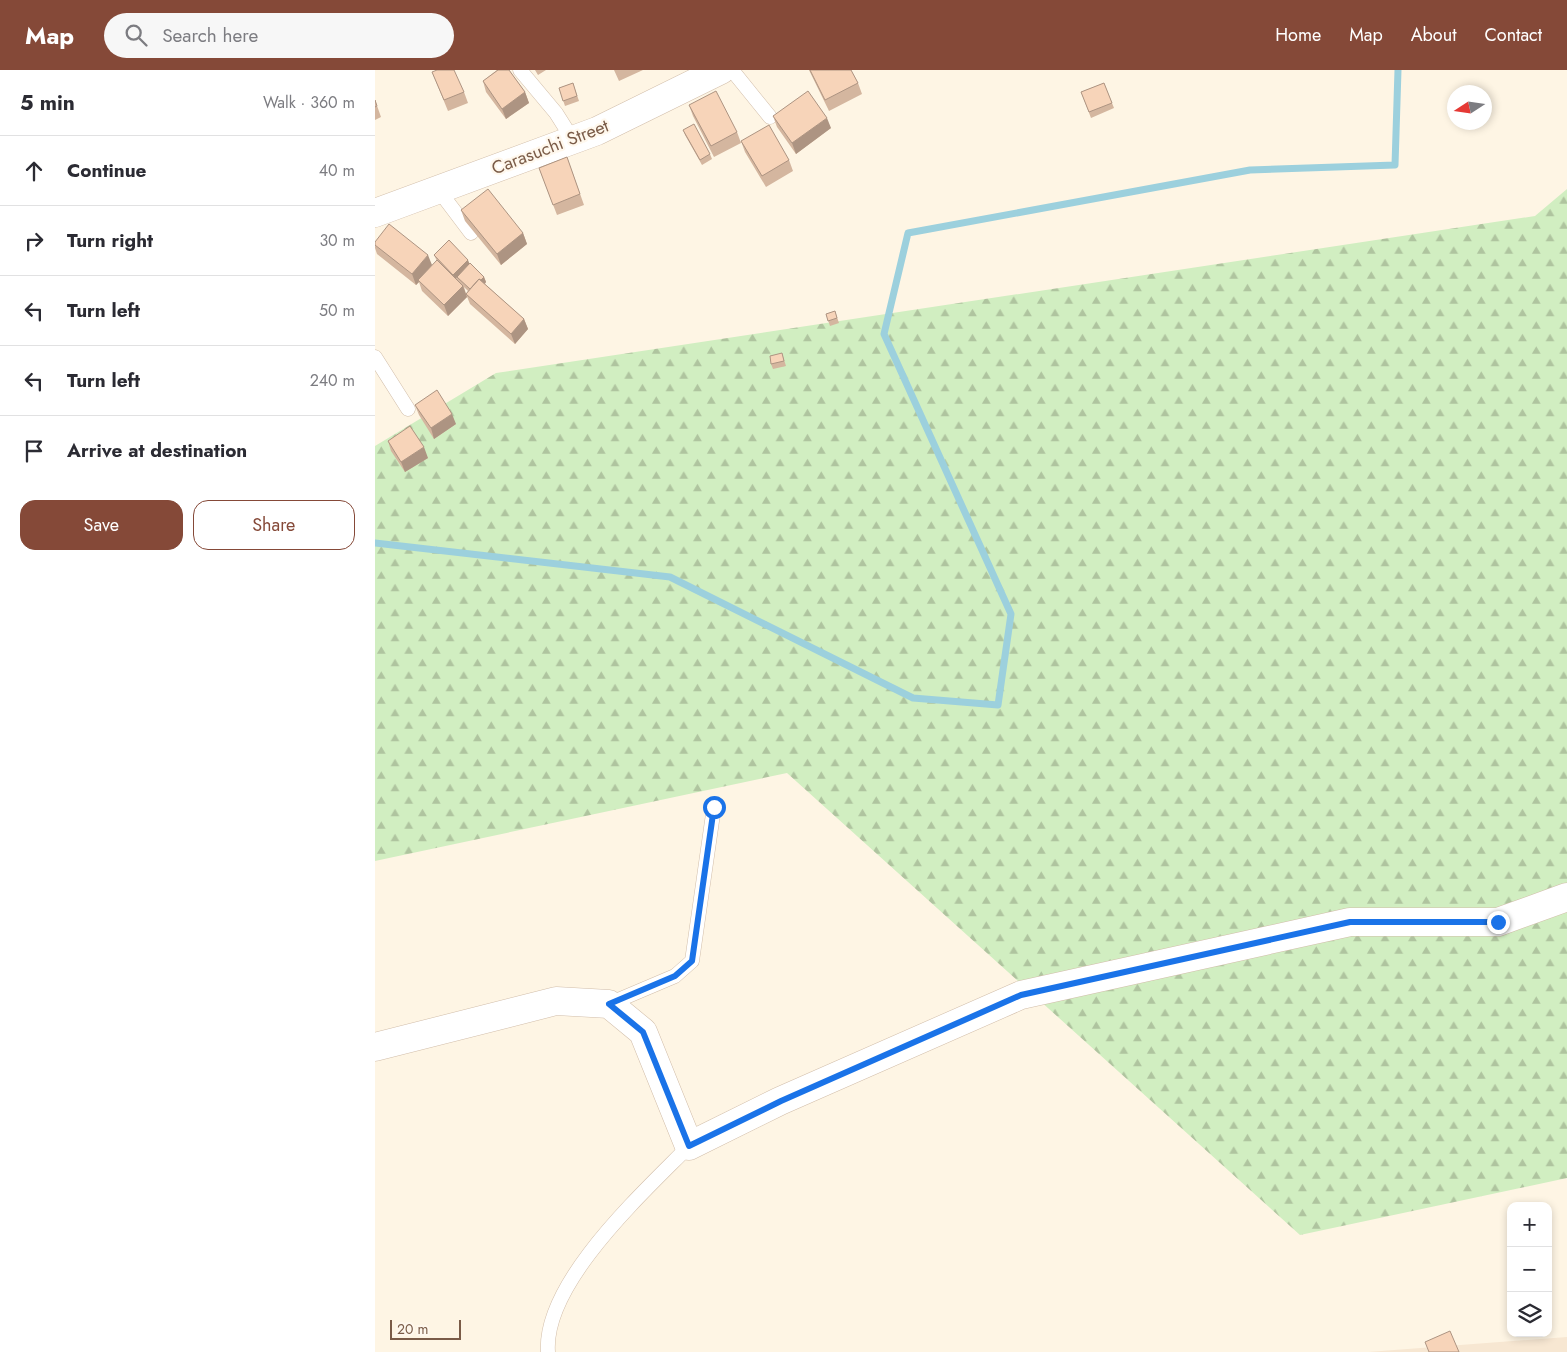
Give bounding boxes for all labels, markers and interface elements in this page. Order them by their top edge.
search box [104,13,454,58]
text: Map [25,18,74,53]
icon: search [122,21,150,49]
text: Search here [162,22,258,49]
text: Home [1275,22,1321,48]
text: Map [1349,22,1383,48]
text: About [1411,22,1456,48]
text: Contact [1484,22,1542,48]
north arrow [1447,85,1492,130]
text: 5 min [20,88,75,118]
text: Walk · 360 m [263,91,355,114]
street label: Carasuchi Street [488,112,613,181]
icon: ahead [20,157,48,185]
text: Continue [67,157,146,184]
text: 40 m [319,159,355,182]
icon: right [20,227,48,255]
text: Turn right [67,227,153,254]
text: 30 m [319,229,355,252]
icon: left [20,297,48,325]
text: Turn left [67,297,140,324]
text: 50 m [319,299,355,322]
icon: left [20,367,48,395]
text: Turn left [67,367,140,394]
text: 240 m [310,369,355,392]
icon: arrive [20,437,48,465]
text: Arrive at destination [67,437,247,464]
button: Save [20,500,183,550]
button: Share [193,500,355,550]
route start [703,796,726,819]
route end [1487,911,1510,934]
map controls [1507,1202,1552,1337]
button: + [1507,1202,1552,1247]
button: − [1507,1247,1552,1292]
button: layers [1507,1292,1552,1337]
scale bar [390,1317,461,1340]
text: 20 m [397,1319,429,1339]

